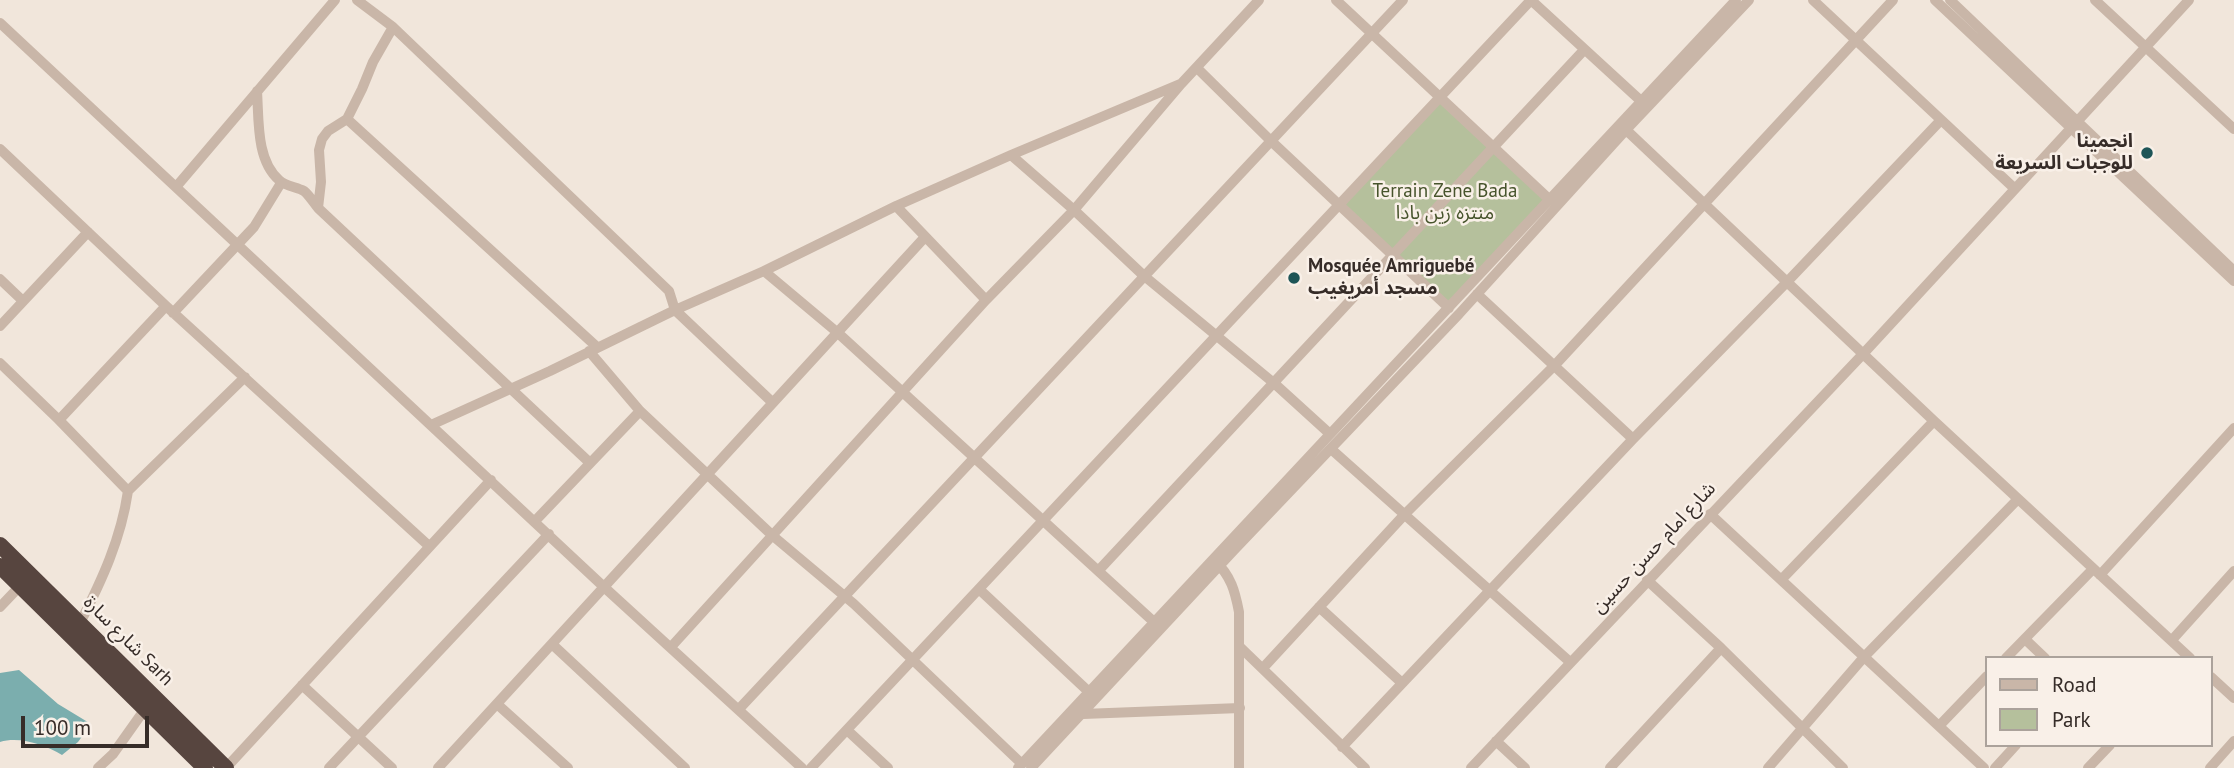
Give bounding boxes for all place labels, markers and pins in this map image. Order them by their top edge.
place label: انجمينا للوجبات السريعة [1995,131,2133,175]
marker: انجمينا للوجبات السريعة [2139,145,2155,161]
place label: Mosquée Amriguebé مسجد أمريغيب [1308,256,1474,300]
marker: Mosquée Amriguebé مسجد أمريغيب [1286,270,1302,286]

